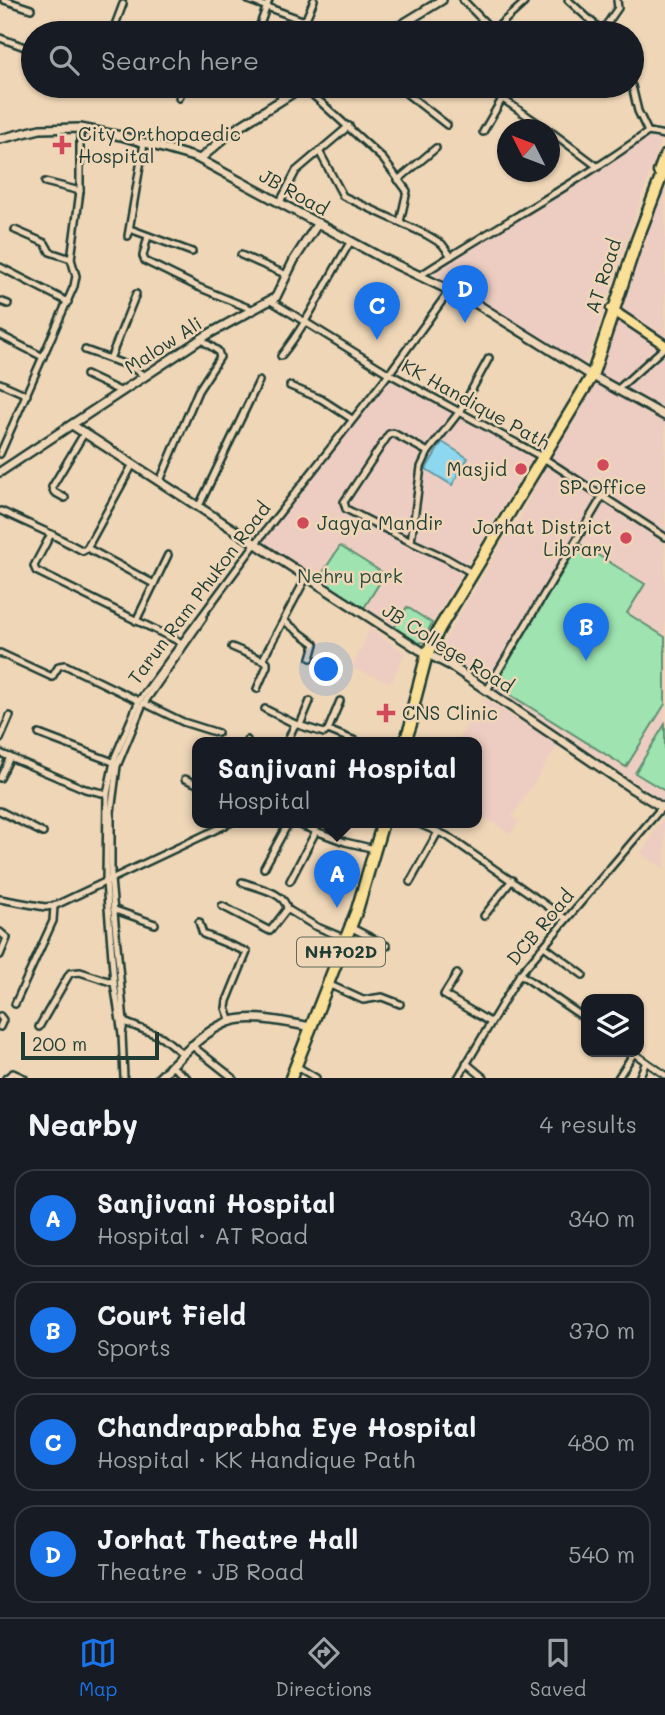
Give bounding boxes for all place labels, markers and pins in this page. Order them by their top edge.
place label: City Orthopaedic Hospital [78,121,241,168]
marker: City Orthopaedic Hospital [52,135,72,155]
pin: D [442,265,488,323]
pin: C [354,282,400,340]
place label: Masjid [447,456,507,481]
marker: SP Office [595,457,611,473]
marker: Masjid [513,461,529,477]
place label: SP Office [560,474,646,499]
place label: Jagya Mandir [317,510,443,535]
place label: Jorhat District Library [472,514,612,561]
marker: Jagya Mandir [295,515,311,531]
marker: Jorhat District Library [618,530,634,546]
pin: B [563,603,609,661]
place label: CNS Clinic [402,700,498,725]
marker: CNS Clinic [376,703,396,723]
pin: A [314,850,360,908]

